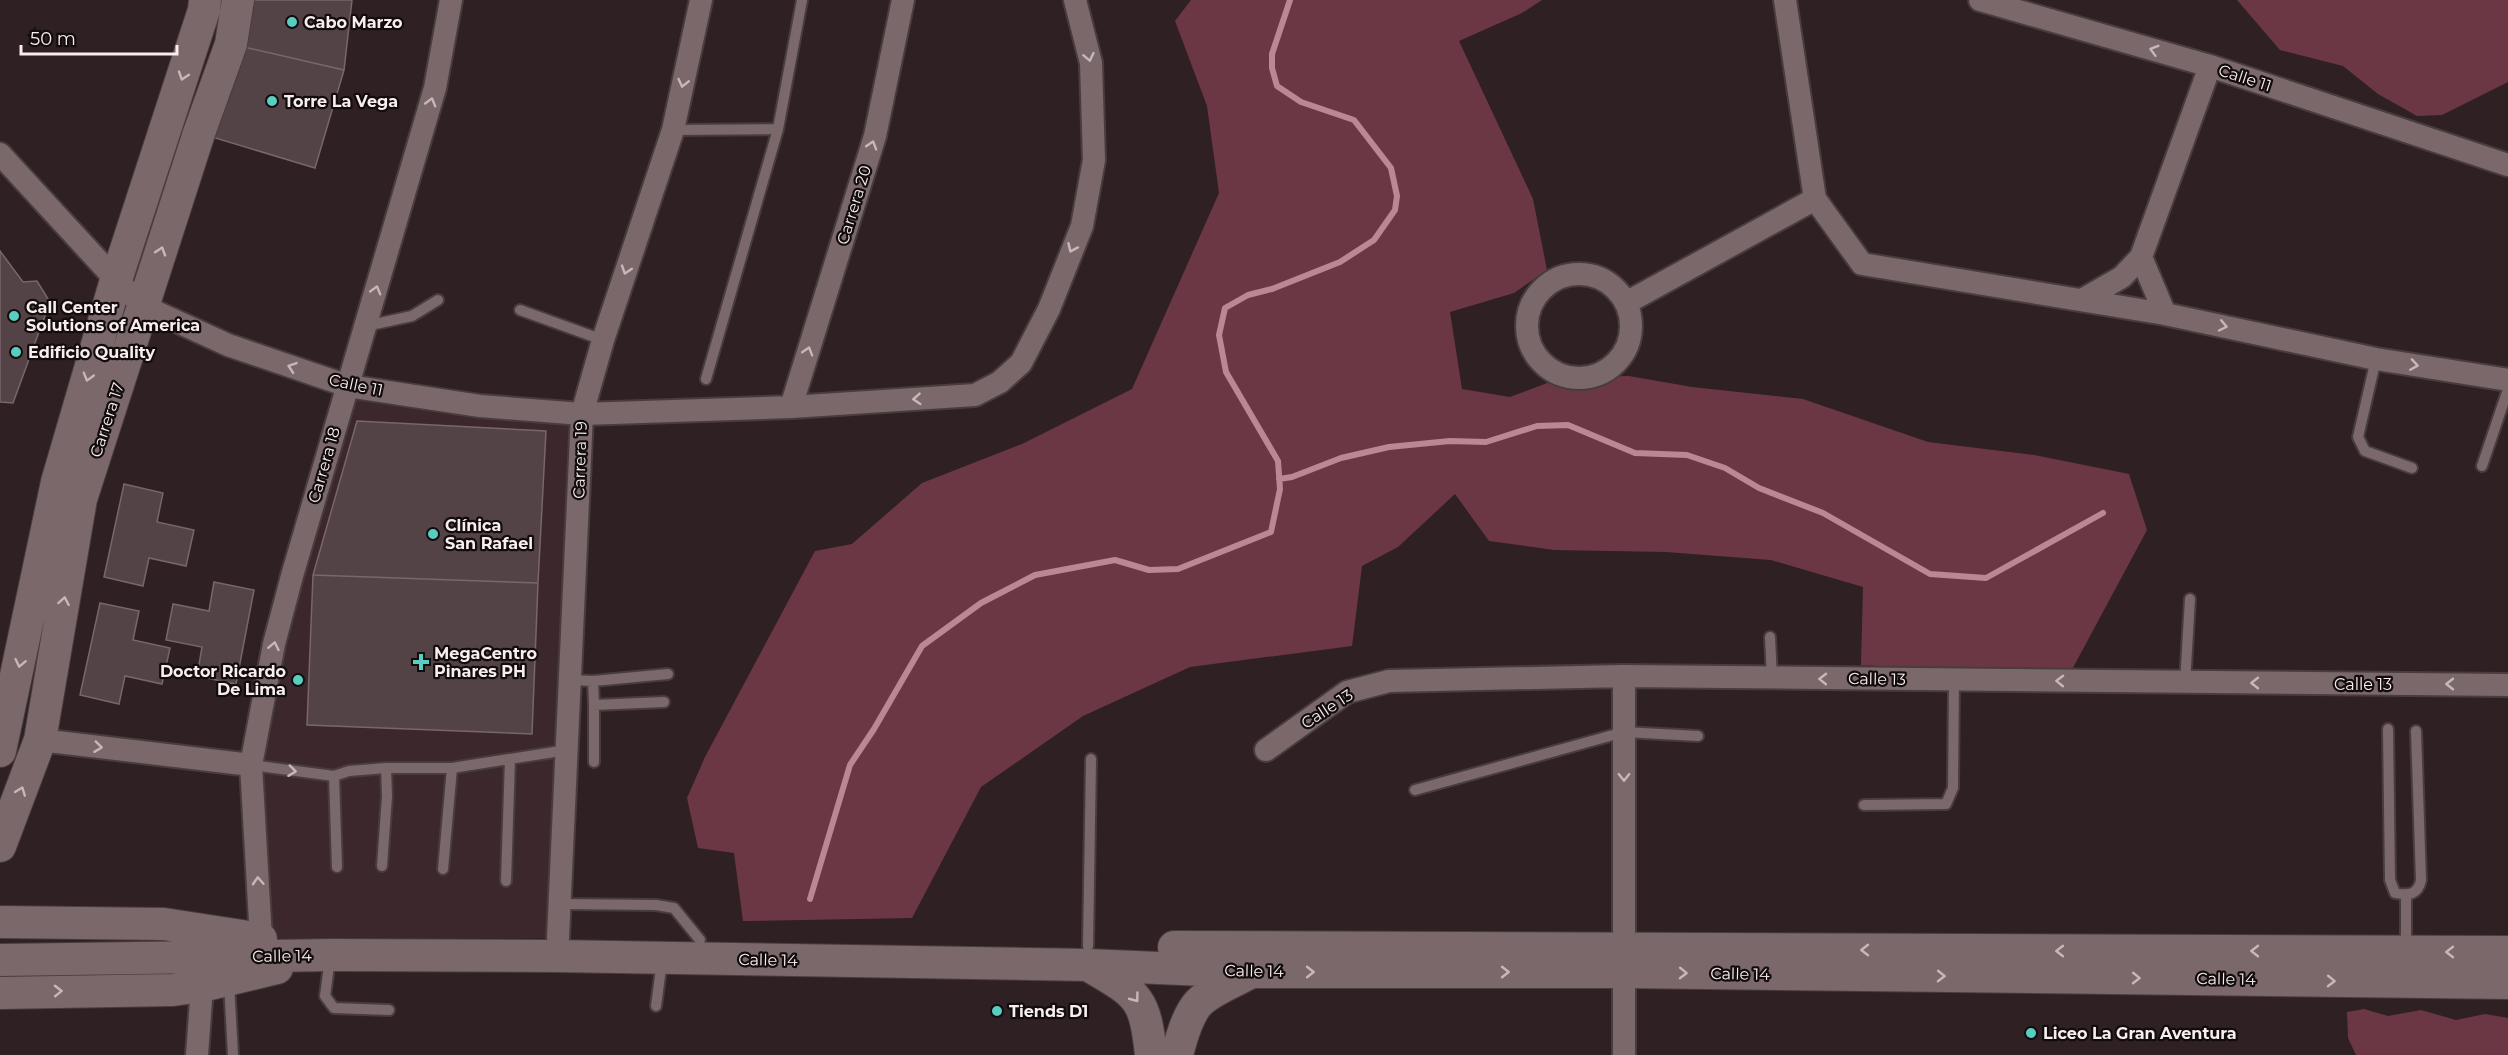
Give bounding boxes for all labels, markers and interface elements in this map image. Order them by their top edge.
place label: Cabo Marzo [304,13,403,32]
marker: Cabo Marzo [285,15,299,29]
scale bar [21,18,177,56]
text: 50 m [30,28,76,50]
one-way arrow [2149,45,2160,57]
one-way arrow [1082,52,1095,62]
street label: Calle 11 [2216,61,2274,95]
one-way arrow [177,70,190,81]
one-way arrow [678,78,691,88]
place label: Torre La Vega [284,92,398,111]
marker: Torre La Vega [265,94,279,108]
one-way arrow [423,98,436,108]
one-way arrow [865,140,877,151]
street label: Carrera 20 [833,163,875,247]
one-way arrow [1067,242,1079,253]
one-way arrow [154,246,166,257]
one-way arrow [621,264,634,275]
one-way arrow [369,285,381,296]
place label: Call Center Solutions of America [26,298,200,335]
marker: Call Center Solutions of America [7,309,21,323]
one-way arrow [2217,319,2227,332]
place label: Edificio Quality [28,343,155,362]
marker: Edificio Quality [9,345,23,359]
one-way arrow [801,346,813,357]
one-way arrow [2408,358,2418,371]
one-way arrow [287,362,298,374]
street label: Calle 11 [327,370,385,400]
one-way arrow [82,371,95,381]
street label: Carrera 17 [86,380,128,460]
one-way arrow [912,392,921,405]
street label: Carrera 19 [569,421,591,499]
street label: Carrera 18 [304,425,344,505]
place label: Clínica San Rafael [445,516,533,553]
marker: Clínica San Rafael [426,527,440,541]
one-way arrow [57,597,70,607]
one-way arrow [267,641,280,651]
place label: MegaCentro Pinares PH [434,644,537,681]
marker: MegaCentro Pinares PH [412,653,430,671]
one-way arrow [14,657,27,667]
place label: Doctor Ricardo De Lima [160,662,286,699]
street label: Calle 13 [1848,669,1906,689]
marker: Doctor Ricardo De Lima [291,673,305,687]
one-way arrow [1818,673,1827,685]
one-way arrow [2055,675,2064,688]
street label: Calle 13 [2334,675,2392,694]
one-way arrow [2250,677,2259,689]
one-way arrow [2445,678,2454,690]
street label: Calle 13 [1298,685,1356,733]
one-way arrow [93,741,103,753]
one-way arrow [288,764,297,776]
one-way arrow [1618,772,1630,781]
one-way arrow [14,786,26,797]
one-way arrow [252,876,265,885]
one-way arrow [1860,944,1869,956]
one-way arrow [2055,945,2064,957]
one-way arrow [2250,945,2259,957]
street label: Calle 14 [252,946,312,966]
one-way arrow [2445,946,2454,958]
street label: Calle 14 [738,950,798,970]
street label: Calle 14 [1224,961,1284,981]
street label: Calle 14 [1710,964,1770,984]
one-way arrow [1306,966,1315,978]
one-way arrow [1501,966,1510,978]
one-way arrow [1679,967,1688,979]
street label: Calle 14 [2196,969,2256,989]
one-way arrow [1937,970,1946,982]
one-way arrow [2132,972,2141,985]
one-way arrow [2327,975,2336,987]
one-way arrow [54,985,63,997]
one-way arrow [1127,991,1138,1002]
place label: Tiends D1 [1009,1002,1088,1021]
marker: Tiends D1 [990,1004,1004,1018]
place label: Liceo La Gran Aventura [2043,1024,2237,1043]
marker: Liceo La Gran Aventura [2024,1026,2038,1040]

